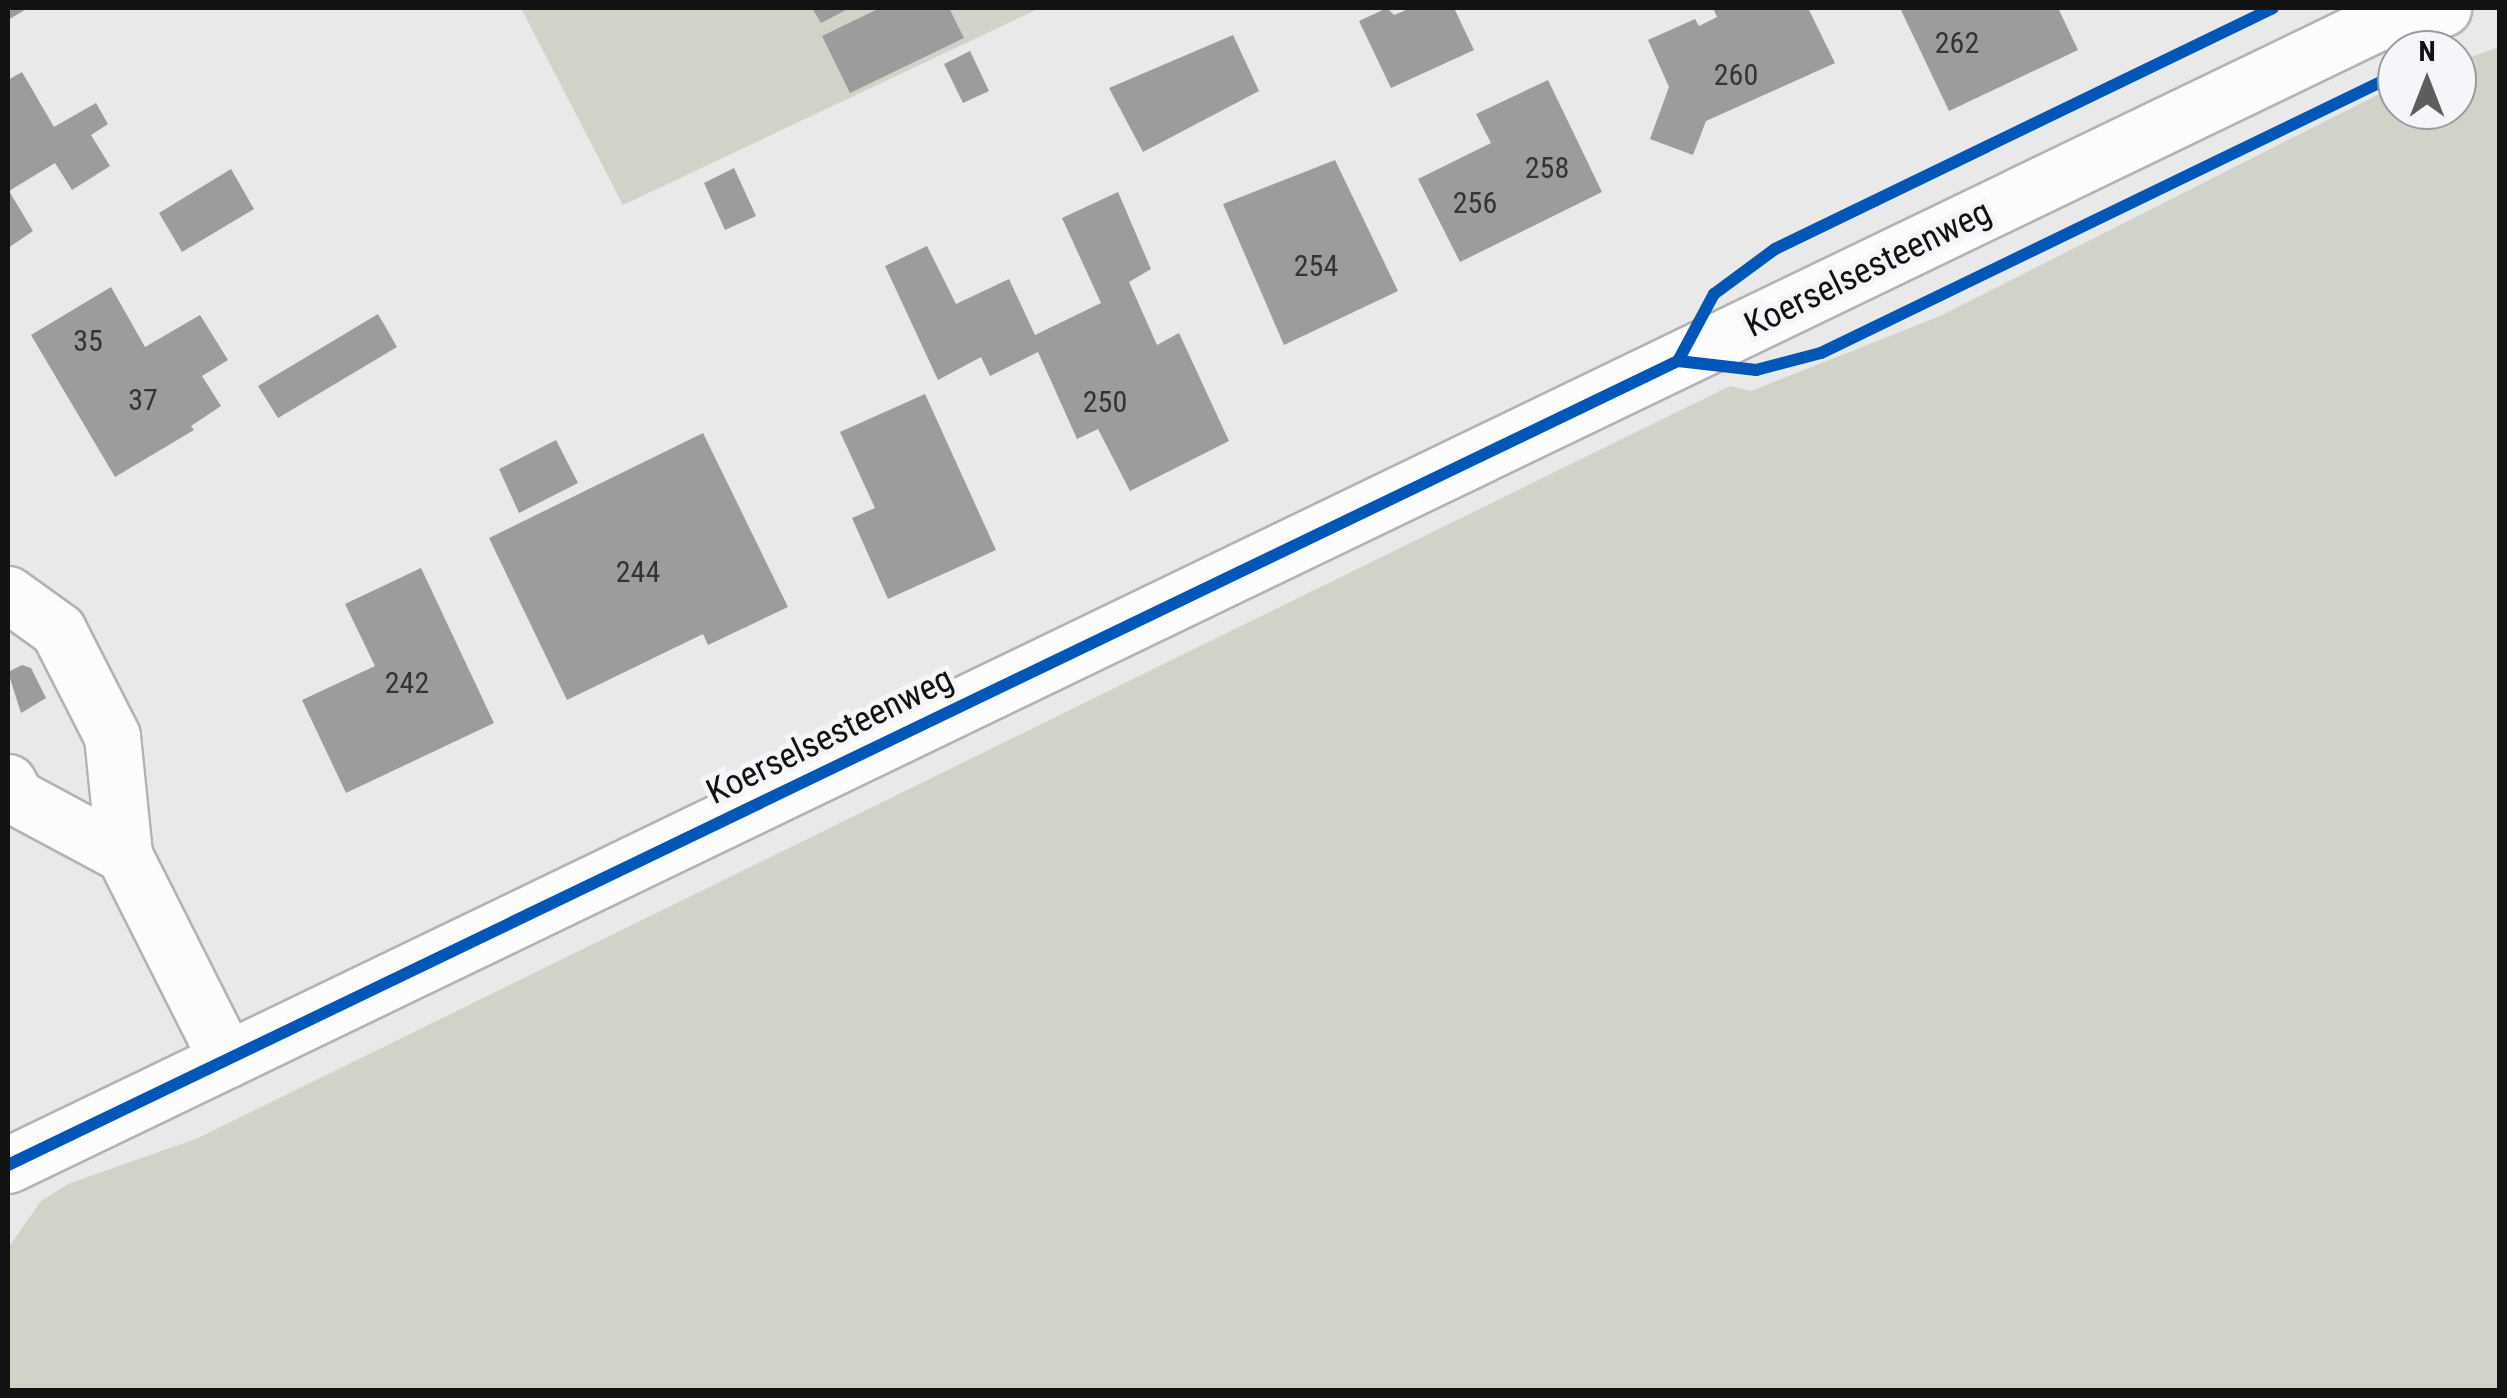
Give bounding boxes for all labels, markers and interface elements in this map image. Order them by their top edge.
house number: 262 [1935,25,1979,61]
north arrow [2377,30,2477,130]
text: N [2418,35,2436,68]
house number: 260 [1714,57,1758,93]
house number: 258 [1525,150,1569,186]
house number: 256 [1453,185,1497,221]
street label: Koerselsesteenweg [1738,191,1998,347]
house number: 254 [1294,248,1338,284]
house number: 35 [73,323,103,359]
house number: 37 [128,382,158,418]
house number: 250 [1083,384,1127,420]
house number: 244 [616,554,660,590]
street label: Koerselsesteenweg [700,658,960,814]
house number: 242 [385,665,429,701]

